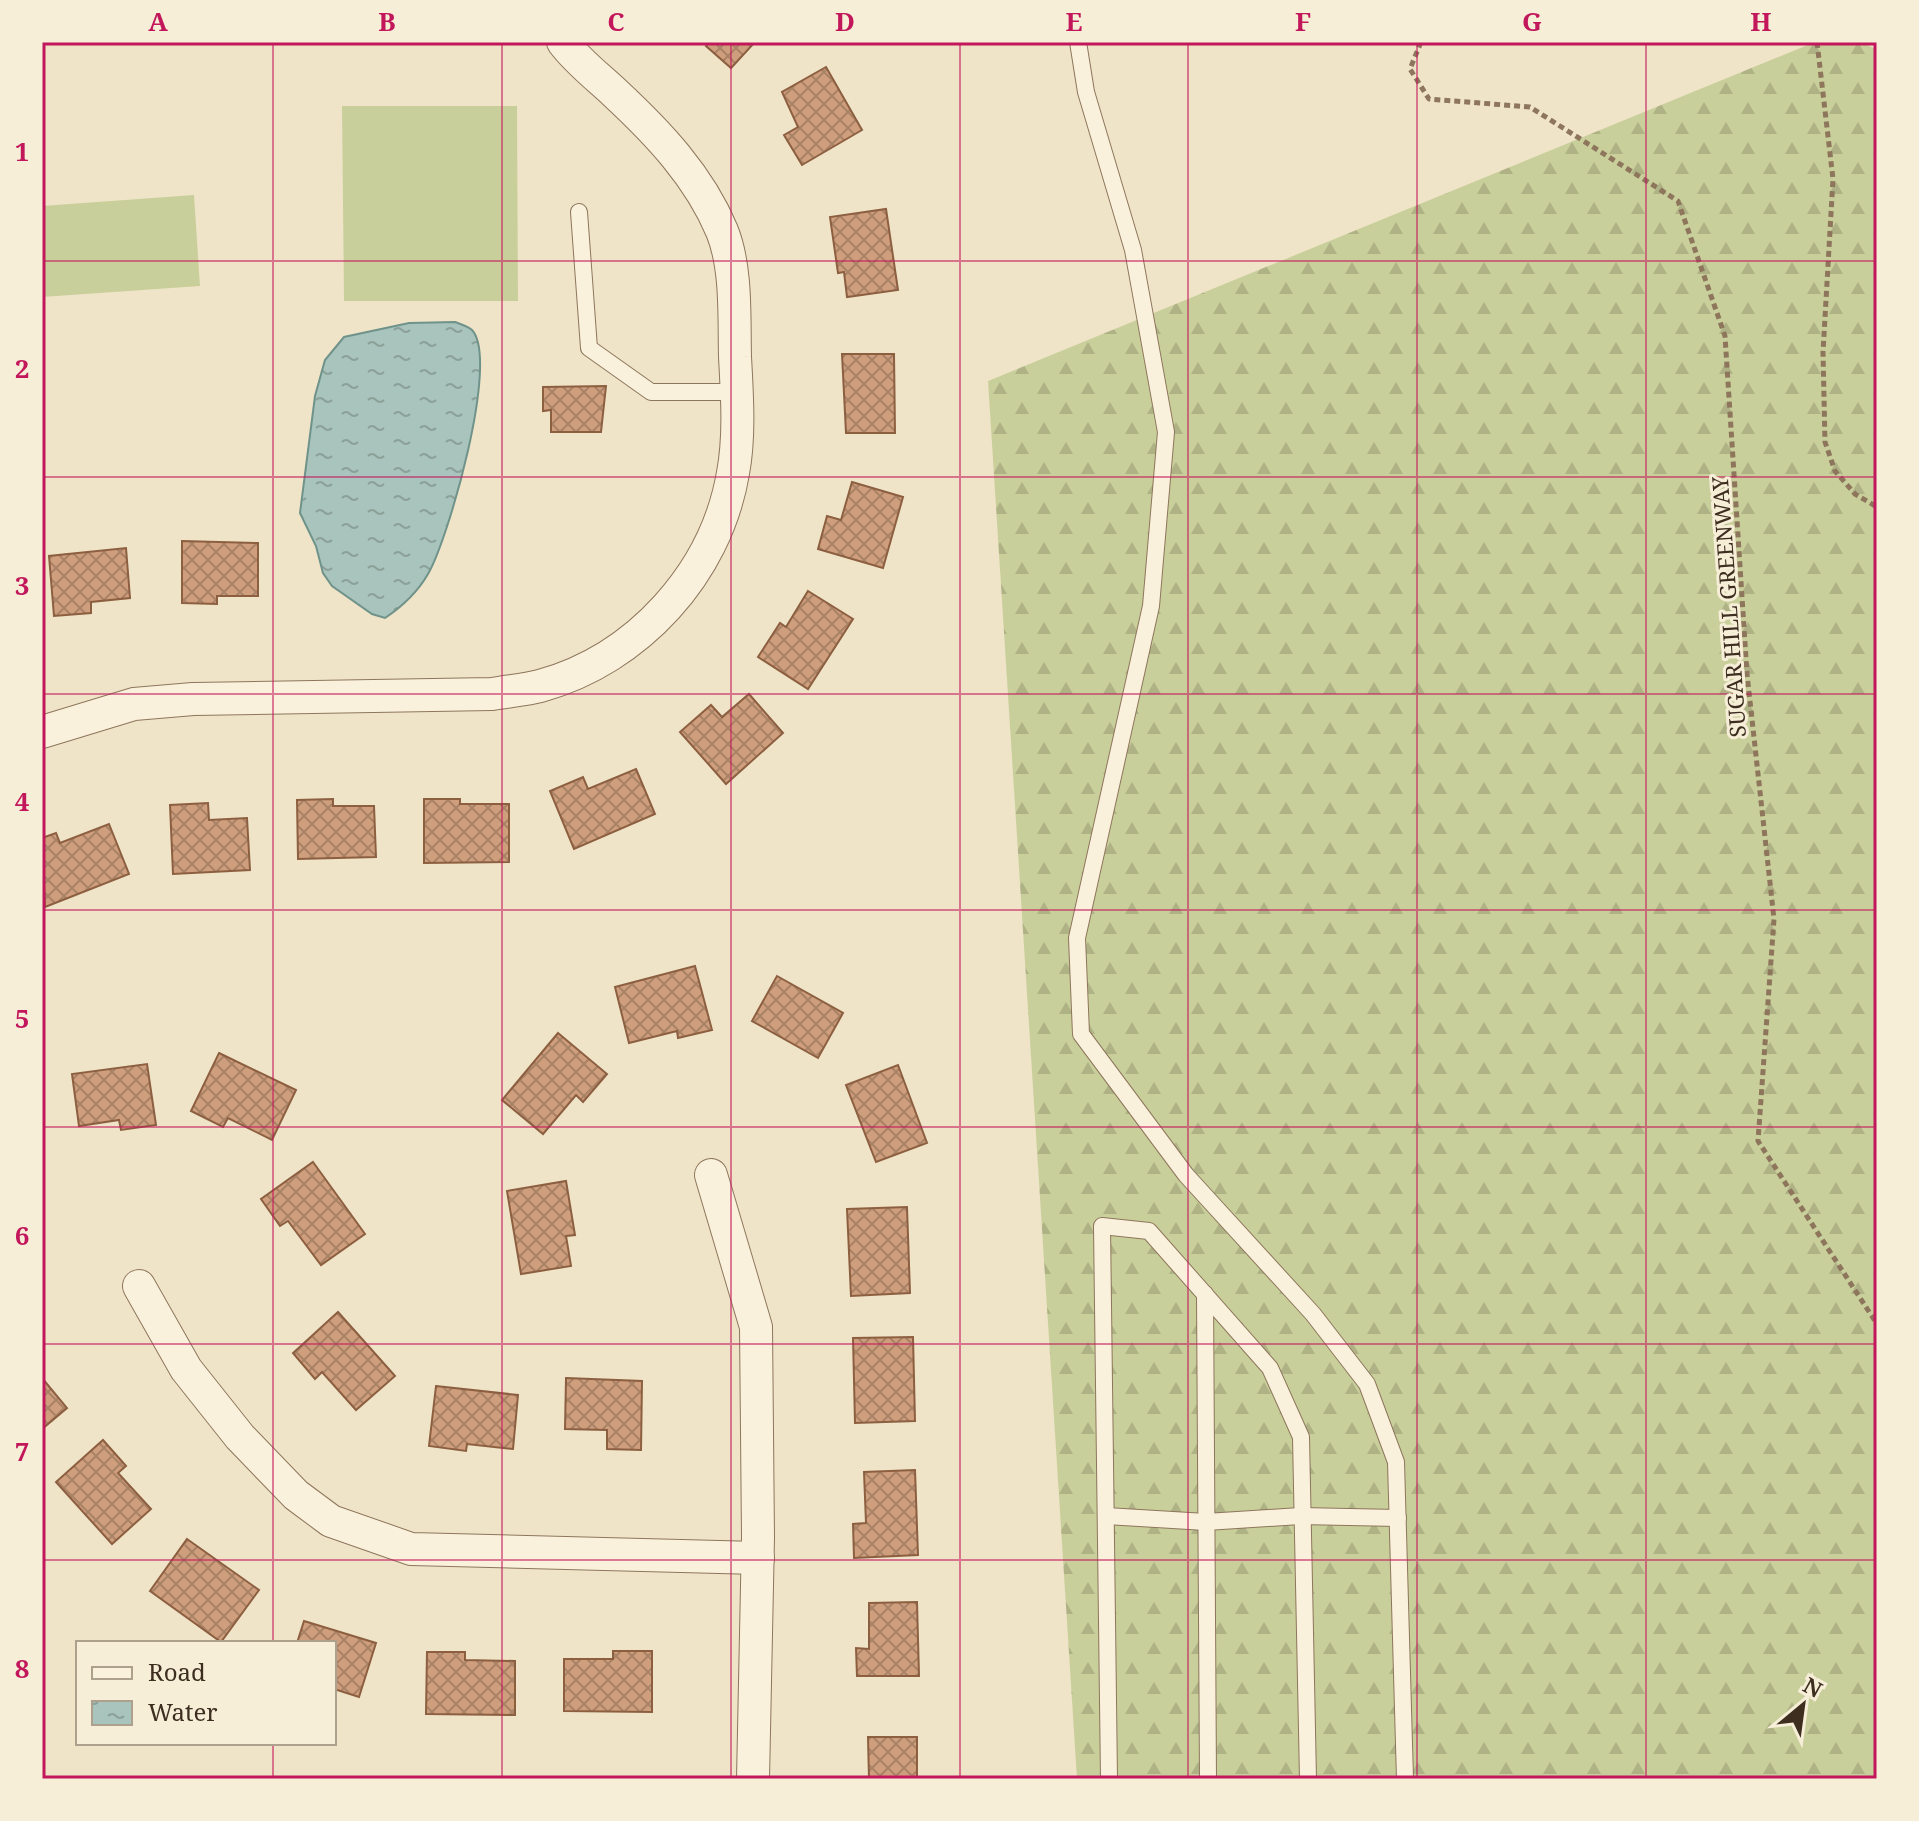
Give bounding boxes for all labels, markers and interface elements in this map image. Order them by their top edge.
text: A [148,3,168,39]
text: B [378,3,396,39]
text: C [607,3,625,39]
text: D [835,3,855,39]
text: E [1066,3,1083,39]
text: F [1295,3,1311,39]
text: G [1522,3,1542,39]
text: H [1750,3,1772,39]
text: 1 [15,133,29,169]
text: 2 [15,350,29,386]
street label: SUGAR HILL GREENWAY [1704,475,1752,738]
text: 3 [15,567,29,603]
text: 4 [15,783,30,819]
text: 5 [15,1000,29,1036]
text: 6 [15,1217,29,1253]
text: 7 [15,1433,29,1469]
legend [76,1641,336,1745]
text: 8 [15,1650,29,1686]
text: Road [148,1655,206,1688]
north arrow [1763,1665,1843,1745]
text: N [1798,1669,1828,1704]
text: Water [148,1695,218,1728]

